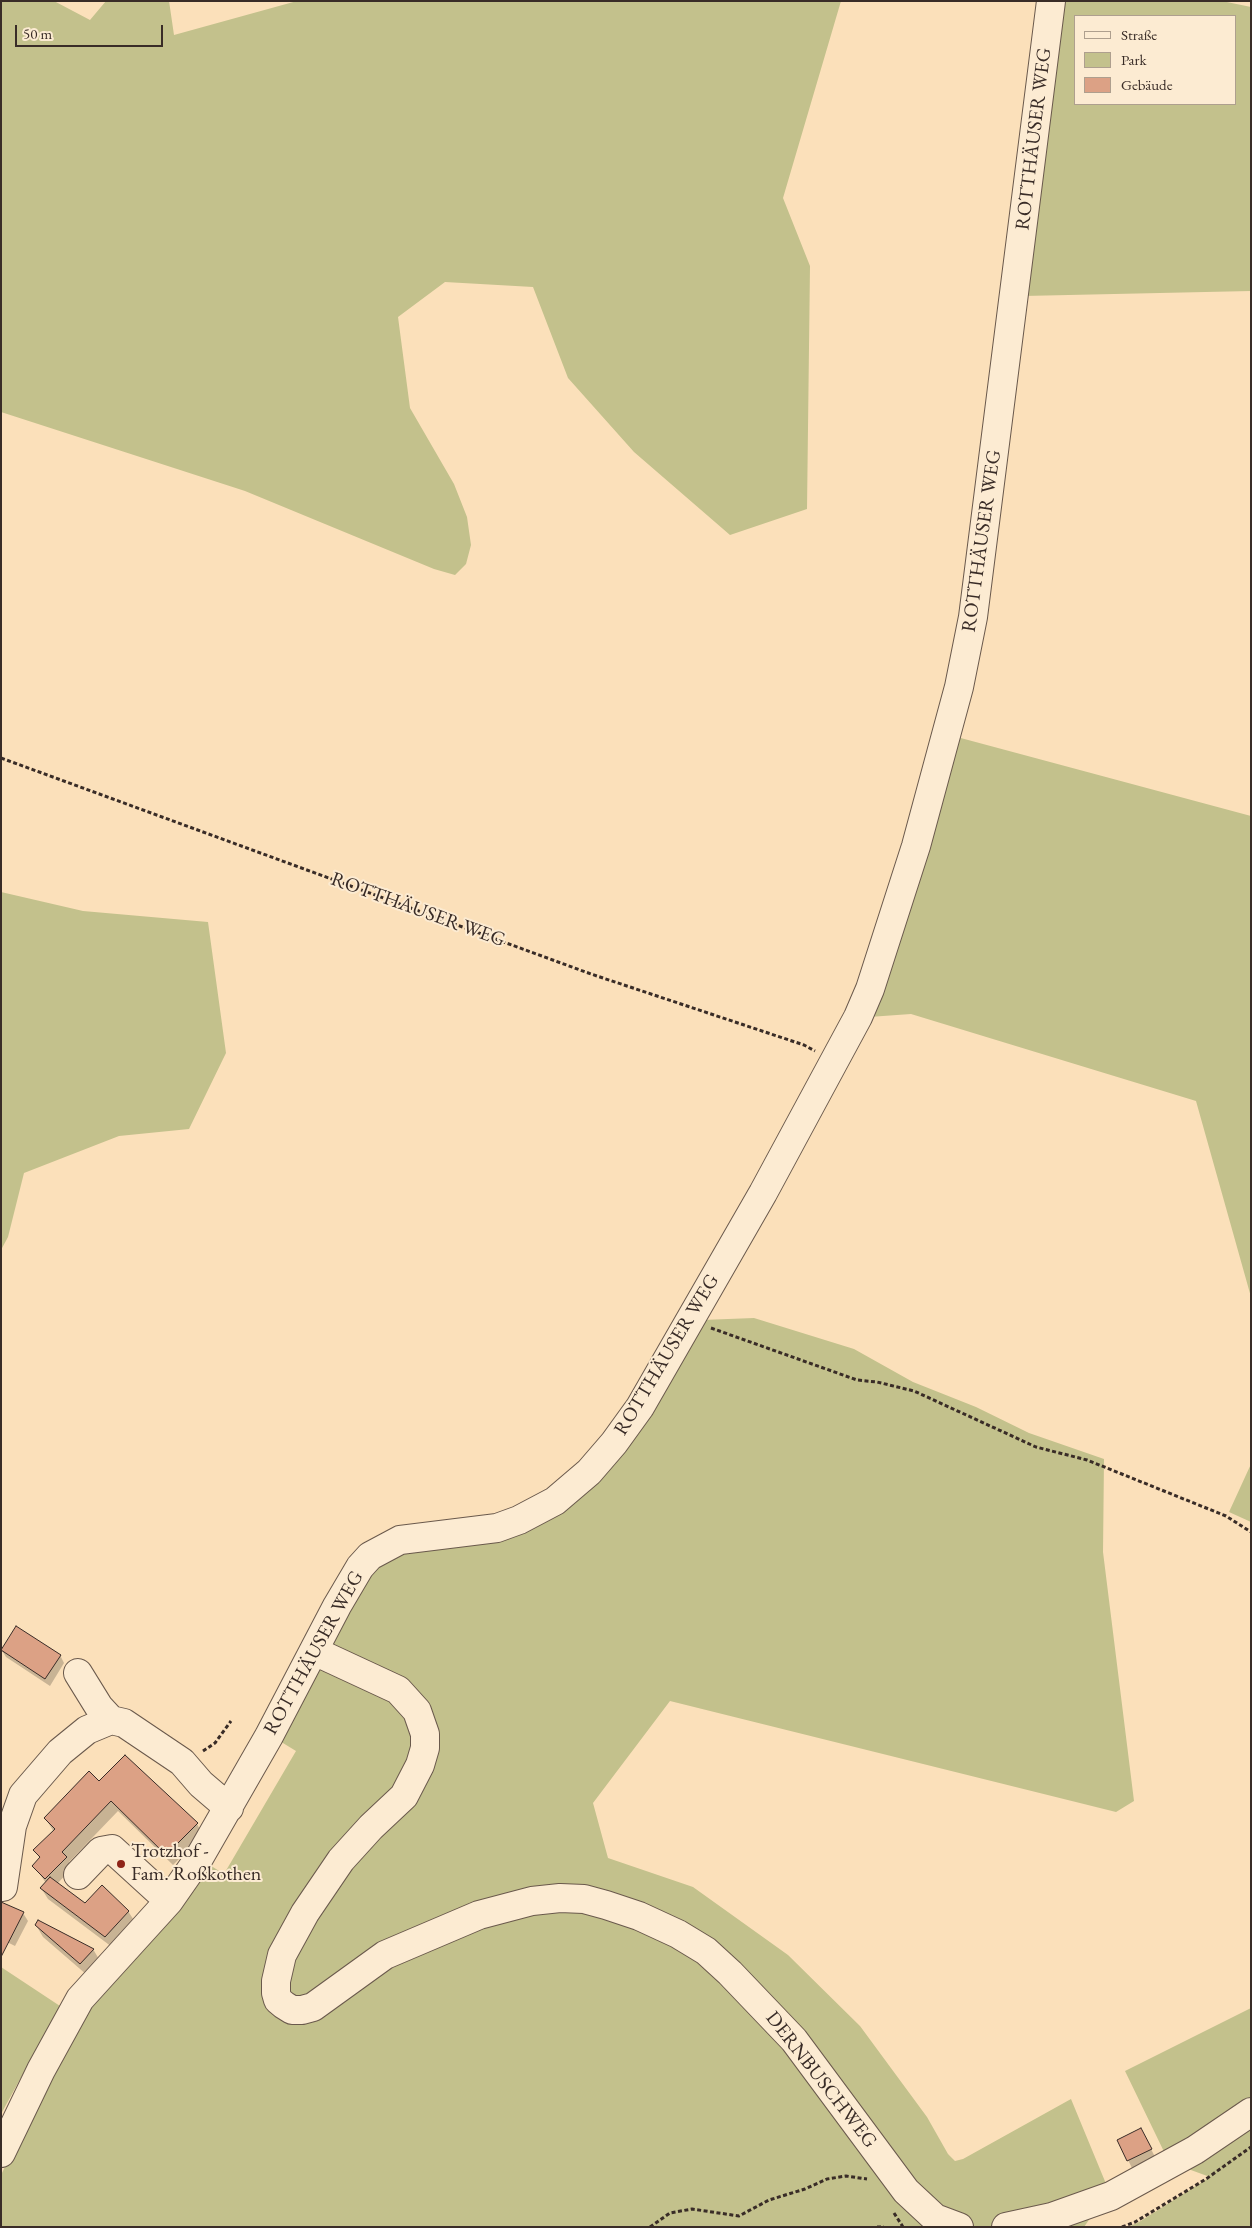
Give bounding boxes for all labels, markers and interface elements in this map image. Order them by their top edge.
scale bar [18,15,165,47]
legend [1074,15,1237,105]
text: 50 m [23,24,52,43]
text: Straße [1121,25,1157,44]
street label: ROTTHÄUSER WEG [1011,46,1057,232]
text: Park [1121,50,1147,69]
text: Gebäude [1121,75,1173,94]
street label: ROTTHÄUSER WEG [957,448,1007,634]
street label: ROTTHÄUSER WEG [328,867,508,953]
street label: ROTTHÄUSER WEG [609,1270,725,1440]
street label: ROTTHÄUSER WEG [259,1567,369,1739]
place label: Trotzhof - Fam. Roßkothen [131,1840,261,1887]
marker: Trotzhof - Fam. Roßkothen [115,1858,127,1870]
street label: DERNBUSCHWEG [760,2007,882,2153]

